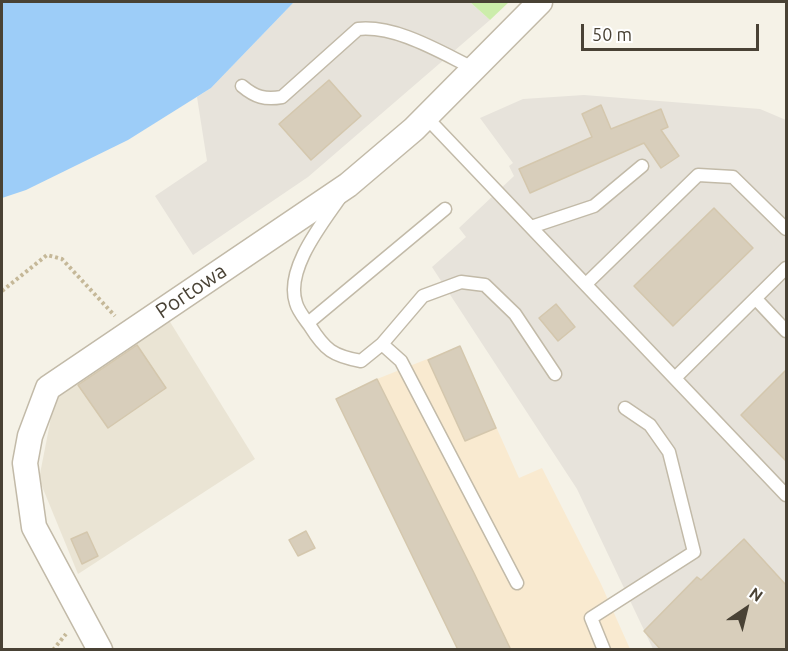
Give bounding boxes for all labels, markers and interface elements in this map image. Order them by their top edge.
scale bar [584,12,762,50]
text: 50 m [592,24,632,44]
street label: Portowa [151,258,231,324]
north arrow [716,579,776,639]
text: N [746,583,766,605]

